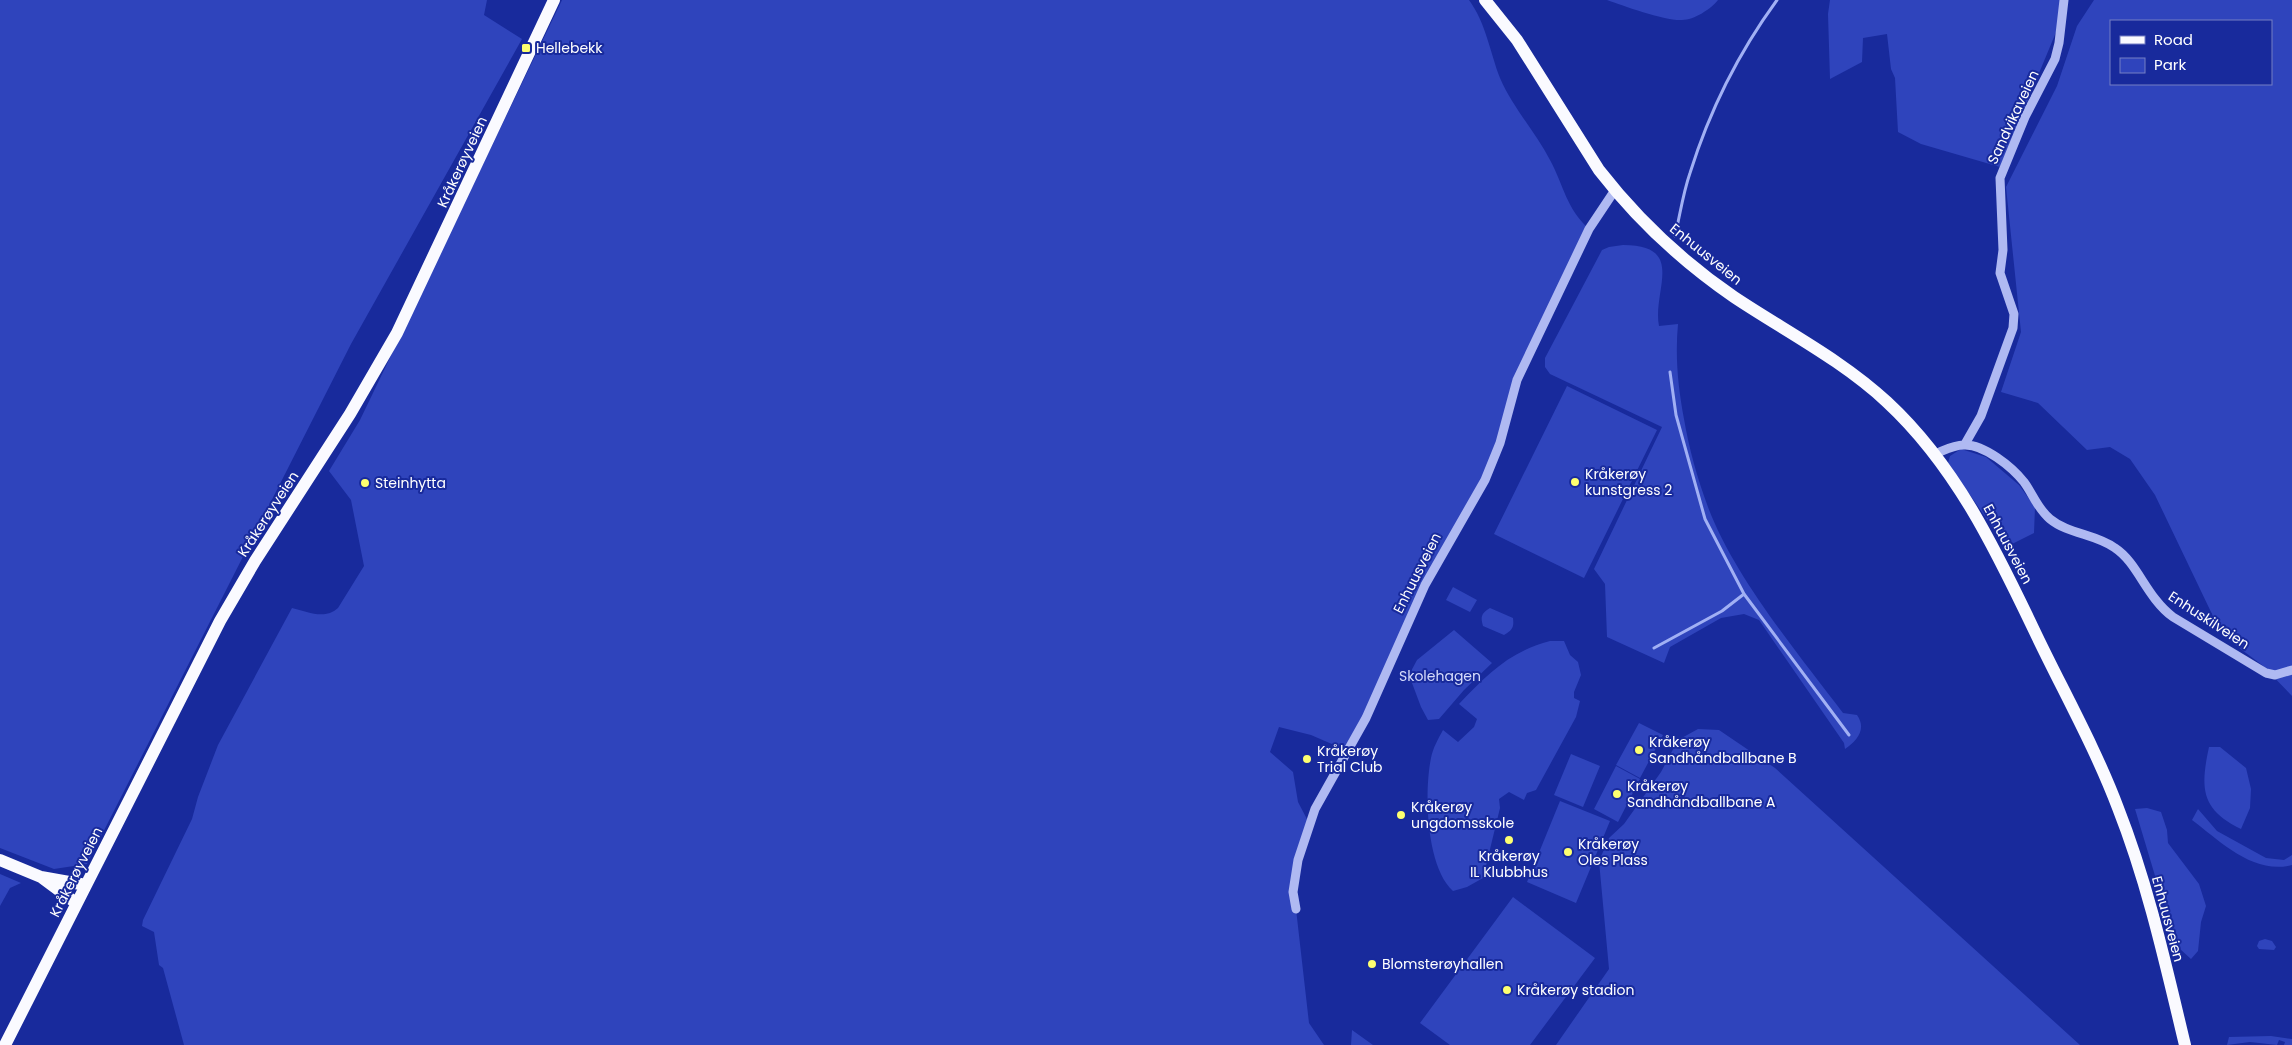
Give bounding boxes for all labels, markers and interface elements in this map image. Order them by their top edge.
legend [2110,20,2272,85]
text: Road [2154,29,2193,50]
place label: Hellebekk [536,38,603,58]
marker: Hellebekk [520,42,532,54]
text: Park [2154,54,2186,75]
street label: Sandvikaveien [1982,67,2044,167]
street label: Kråkerøyveien [432,113,492,211]
street label: Enhuusveien [1666,219,1746,289]
place label: Kråkerøy kunstgress 2 [1585,464,1672,500]
street label: Kråkerøyveien [233,467,303,561]
place label: Steinhytta [375,473,446,493]
marker: Kråkerøy kunstgress 2 [1569,476,1581,488]
marker: Steinhytta [359,477,371,489]
street label: Enhuusveien [1979,500,2037,588]
street label: Enhuusveien [1388,529,1446,617]
street label: Enhuskilveien [2165,586,2253,654]
park label: Skolehagen [1399,666,1481,686]
place label: Kråkerøy Sandhåndballbane B [1649,732,1797,768]
place label: Kråkerøy Trial Club [1317,741,1383,777]
marker: Kråkerøy Sandhåndballbane B [1633,744,1645,756]
marker: Kråkerøy Trial Club [1301,753,1313,765]
place label: Kråkerøy Sandhåndballbane A [1627,776,1776,812]
marker: Kråkerøy Sandhåndballbane A [1611,788,1623,800]
place label: Kråkerøy ungdomsskole [1411,797,1514,833]
marker: Kråkerøy ungdomsskole [1395,809,1407,821]
street label: Kråkerøyveien [45,824,107,920]
marker: Kråkerøy IL Klubbhus [1503,834,1515,846]
place label: Kråkerøy Oles Plass [1578,834,1648,870]
place label: Kråkerøy IL Klubbhus [1470,846,1548,882]
marker: Kråkerøy Oles Plass [1562,846,1574,858]
street label: Enhuusveien [2147,874,2189,964]
place label: Blomsterøyhallen [1382,954,1504,974]
marker: Blomsterøyhallen [1366,958,1378,970]
place label: Kråkerøy stadion [1517,980,1634,1000]
marker: Kråkerøy stadion [1501,984,1513,996]

